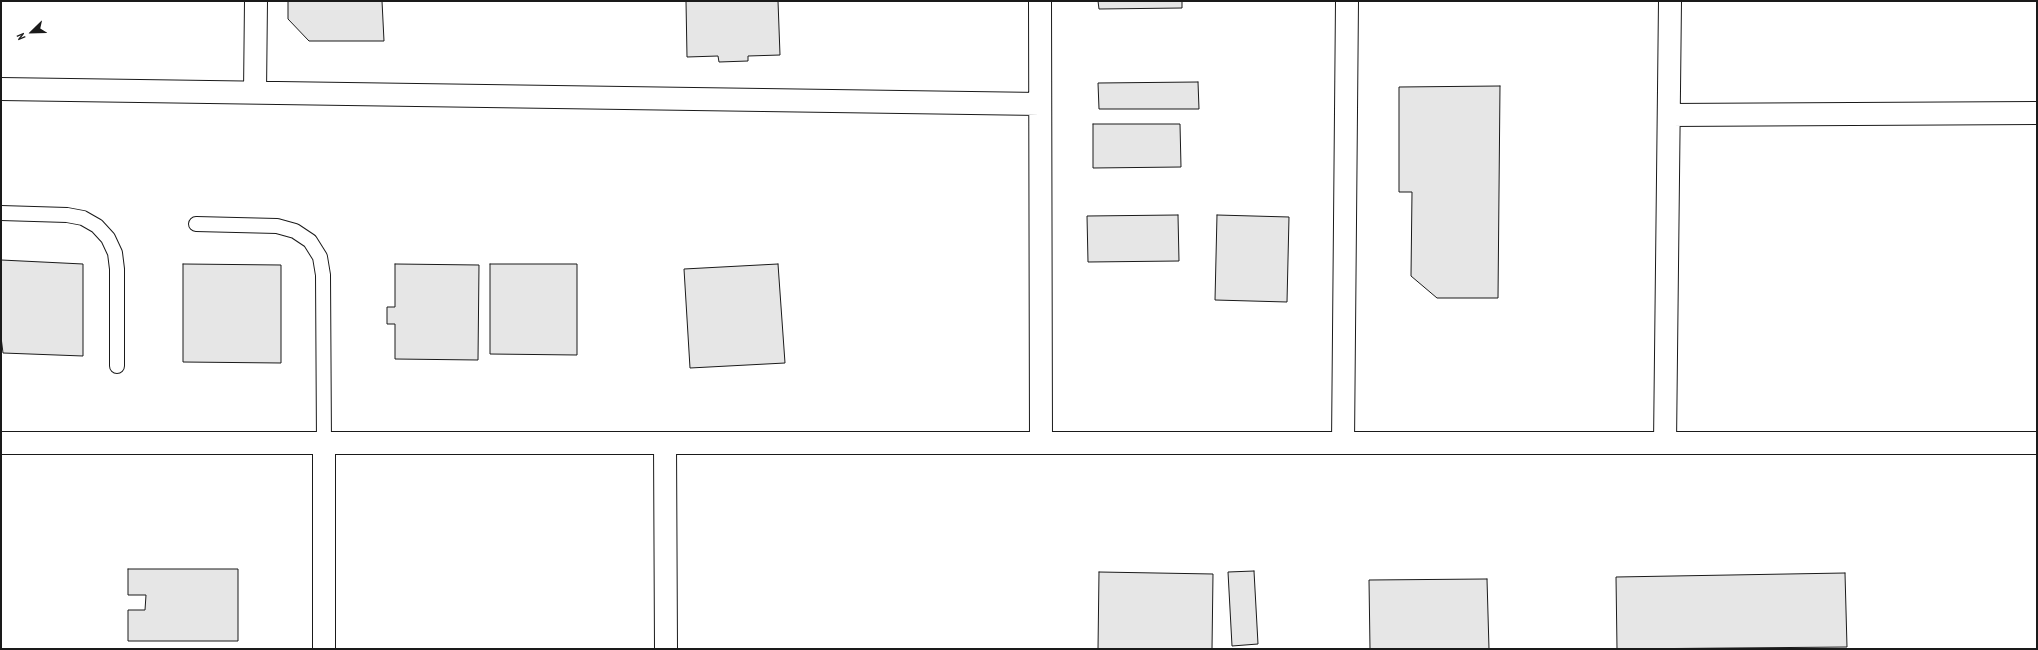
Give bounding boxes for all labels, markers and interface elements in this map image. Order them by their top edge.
north arrow [12,12,52,52]
text: N [13,31,29,42]

